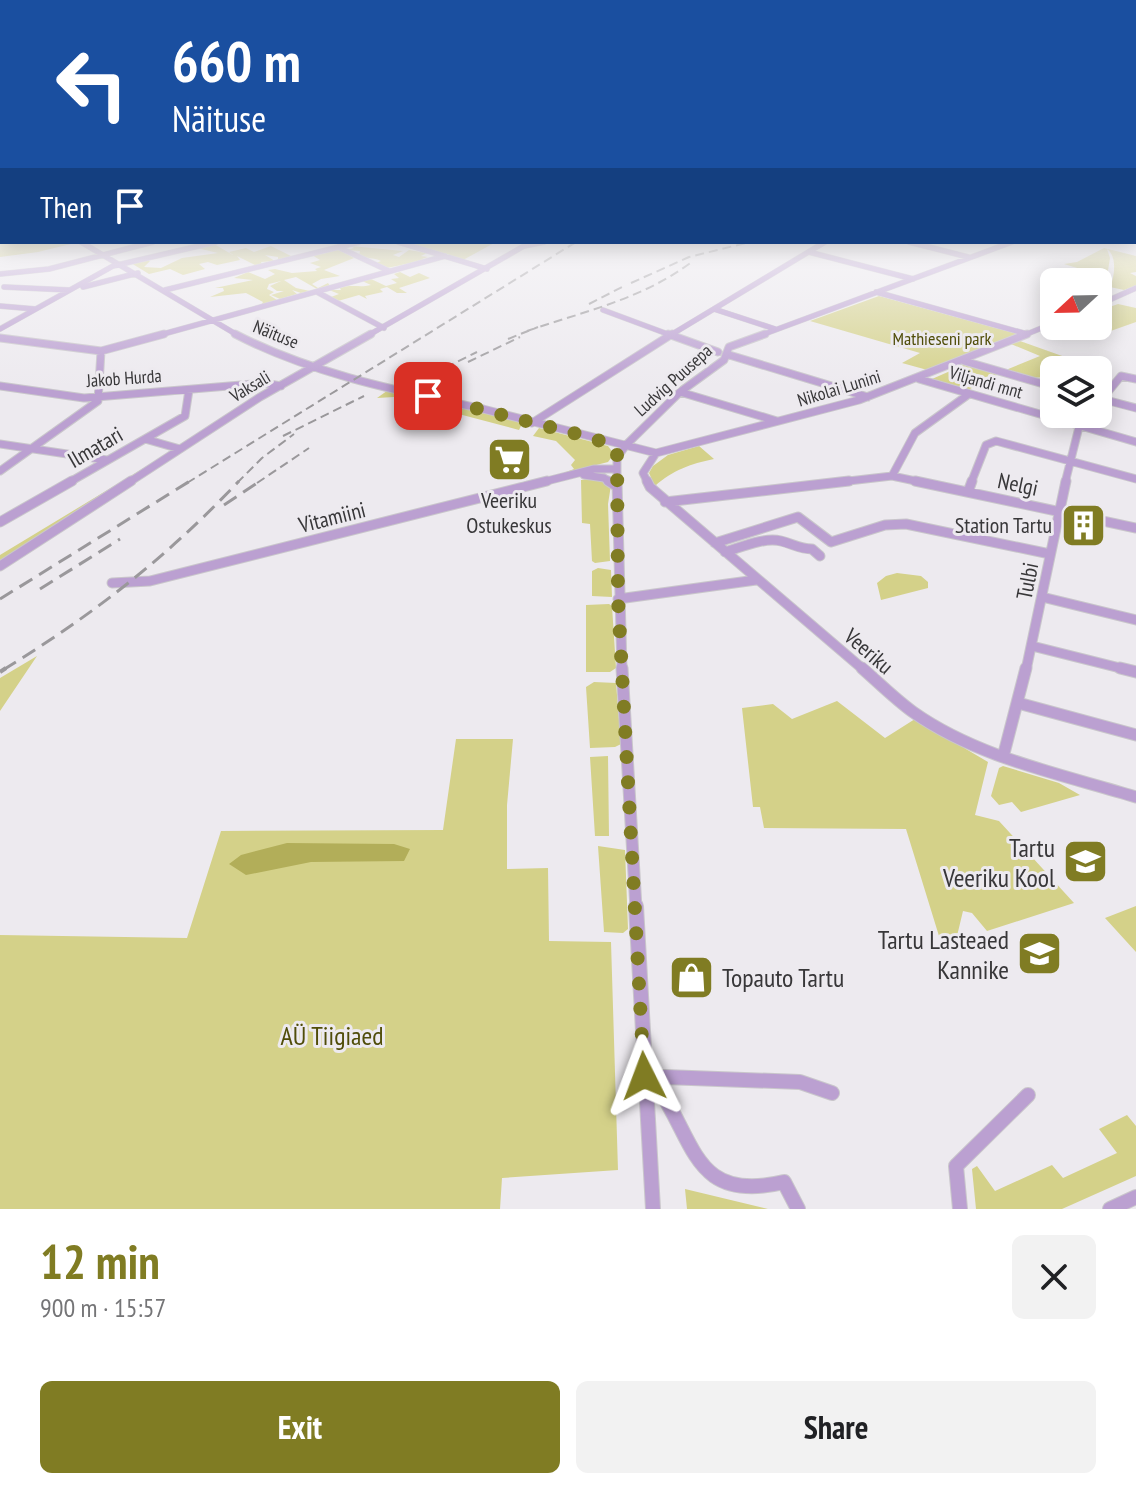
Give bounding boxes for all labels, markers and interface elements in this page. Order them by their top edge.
text: 660 m [172,25,301,97]
icon: left [40,32,144,136]
text: Näituse [172,95,266,142]
icon: arrive [108,184,152,228]
text: Then [40,187,92,226]
north arrow [1040,268,1112,340]
map controls [1040,268,1112,428]
street label: Näituse [250,315,302,353]
park label: Mathieseni park [893,327,991,350]
street label: Ludvig Puusepa [629,339,717,421]
button: layers [1040,356,1112,428]
street label: Viljandi mnt [946,360,1025,403]
pin [394,362,462,430]
street label: Jakob Hurda [85,364,162,392]
street label: Nikolai Lunini [795,364,883,412]
street label: Vaksali [225,365,274,407]
icon: arrive [406,374,450,418]
street label: Ilmatari [62,420,128,474]
supermarket icon: Veeriku Ostukeskus [485,435,533,483]
street label: Nelgi [995,466,1041,502]
place label: Veeriku Ostukeskus [466,486,552,539]
street label: Vitamiini [295,495,368,539]
building icon: Station Tartu [1059,501,1107,549]
place label: Station Tartu [955,511,1052,539]
street label: Tulbi [1010,560,1044,602]
street label: Veeriku [838,621,899,680]
place label: Tartu Veeriku Kool [942,831,1055,894]
school or university icon: Tartu Veeriku Kool [1062,838,1110,886]
place label: Tartu Lasteaed Kannike [878,923,1009,986]
school or university icon: Tartu Lasteaed Kannike [1016,930,1064,978]
shop icon: Topauto Tartu [667,953,715,1001]
place label: Topauto Tartu [722,961,844,994]
park label: AÜ Tiigiaed [281,1019,383,1052]
position arrow [602,1034,686,1118]
text: 12 min [40,1230,160,1292]
button: close [1012,1235,1096,1319]
text: 900 m · 15:57 [40,1291,166,1324]
button: Exit [40,1381,560,1473]
button: Share [576,1381,1096,1473]

